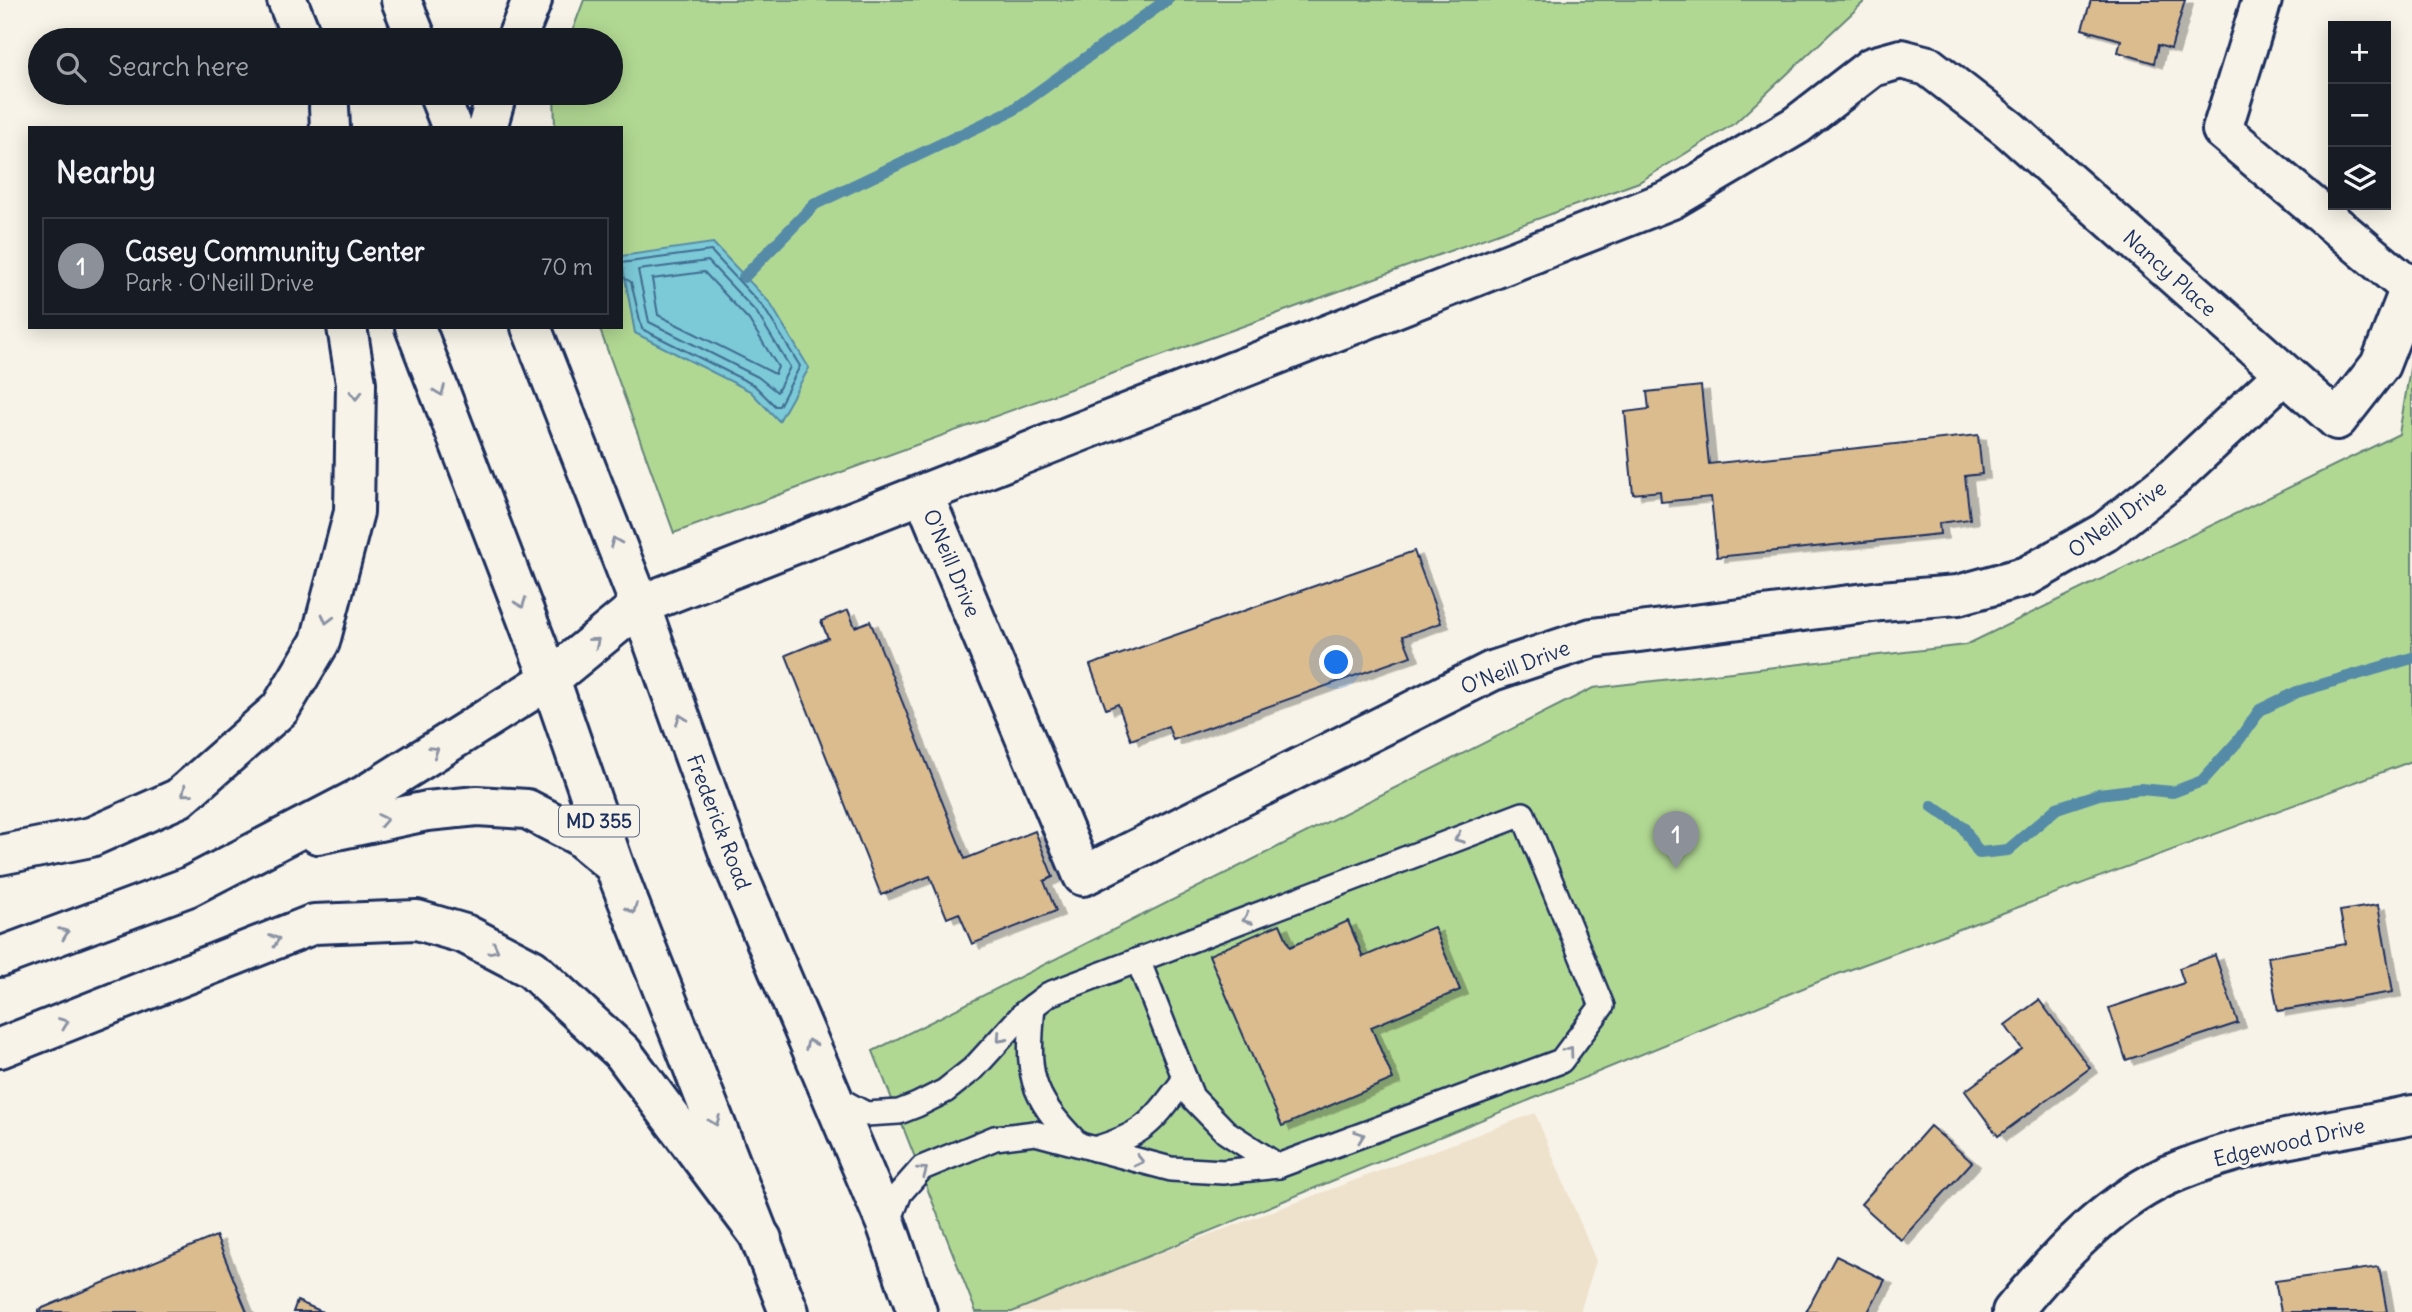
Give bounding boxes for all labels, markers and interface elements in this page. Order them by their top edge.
map controls [2328,21,2391,210]
button: + [2328,21,2391,84]
search box [28,28,623,105]
icon: search [52,48,90,86]
text: Search here [108,50,249,83]
button: − [2328,84,2391,147]
button: layers [2328,147,2391,210]
text: Nearby [56,153,156,191]
street label: Nancy Place [2118,224,2222,322]
text: Casey Community Center [125,235,425,268]
text: 1 [76,252,86,281]
text: 70 m [541,252,593,281]
text: Park · O'Neill Drive [125,268,314,297]
one-way arrow [431,384,445,396]
one-way arrow [348,390,363,401]
street label: O'Neill Drive [2063,474,2171,564]
street label: O'Neill Drive [917,505,987,621]
one-way arrow [609,536,623,548]
one-way arrow [513,597,527,609]
one-way arrow [320,613,335,625]
street label: O'Neill Drive [1457,634,1573,700]
one-way arrow [587,638,599,651]
your location [1319,645,1353,679]
one-way arrow [675,713,689,725]
one-way arrow [426,747,439,760]
street label: Frederick Road [681,751,757,893]
one-way arrow [182,783,194,796]
road number: MD 355 [559,806,639,836]
pin: 1 [1653,811,1699,869]
one-way arrow [377,814,389,829]
one-way arrow [1454,830,1466,844]
one-way arrow [623,903,637,915]
one-way arrow [1241,911,1253,925]
one-way arrow [57,928,69,942]
one-way arrow [269,934,281,948]
one-way arrow [487,941,499,955]
one-way arrow [57,1017,69,1031]
one-way arrow [997,1030,1009,1043]
one-way arrow [804,1039,818,1051]
one-way arrow [1560,1046,1573,1059]
street label: Edgewood Drive [2211,1111,2367,1173]
one-way arrow [707,1115,721,1127]
one-way arrow [1353,1130,1365,1144]
one-way arrow [1133,1153,1145,1167]
one-way arrow [915,1166,928,1179]

